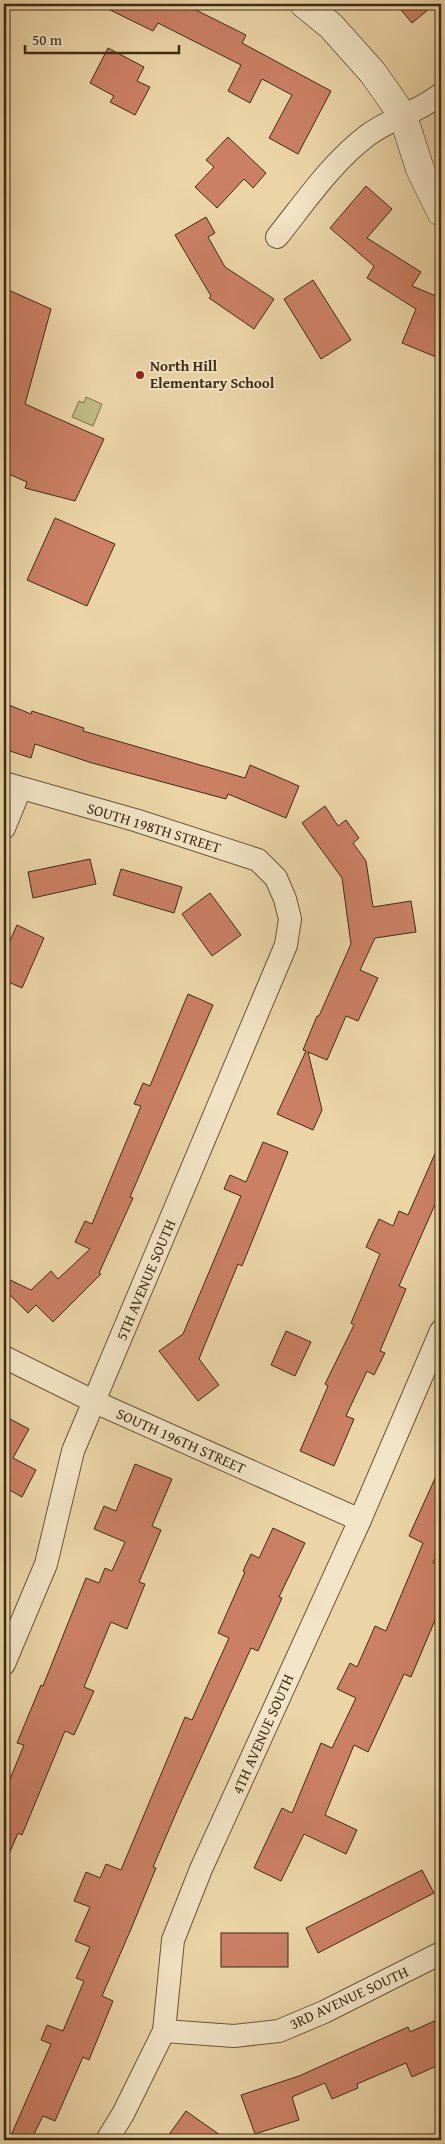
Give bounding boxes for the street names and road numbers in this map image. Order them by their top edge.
street label: SOUTH 198TH STREET [84,797,224,858]
street label: 5TH AVENUE SOUTH [111,1216,181,1344]
street label: SOUTH 196TH STREET [113,1403,250,1479]
street label: 4TH AVENUE SOUTH [227,1670,298,1797]
street label: 3RD AVENUE SOUTH [286,1961,412,2034]

